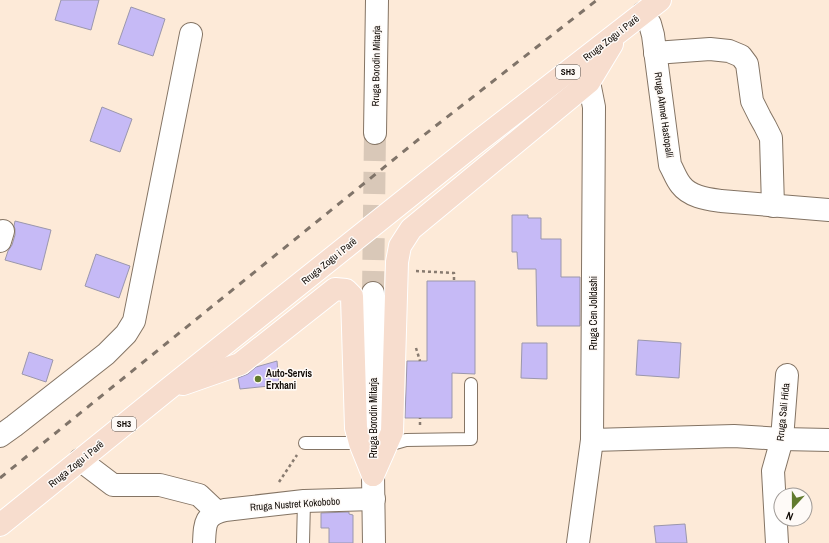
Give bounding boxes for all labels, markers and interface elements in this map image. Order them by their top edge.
street label: Rruga Zogu i Parë [580,12,642,64]
street label: Rruga Borodin Mitarja [369,25,383,106]
road number: SH3 [556,65,580,79]
street label: Rruga Ahmet Hastopalli [652,71,676,159]
street label: Rruga Zogu i Parë [299,234,360,287]
street label: Rruga Cen Jolldashi [587,276,600,350]
place label: Auto-Servis Erxhani [266,367,312,392]
marker: Auto-Servis Erxhani [253,374,263,384]
street label: Rruga Borodin Mitarja [367,377,380,458]
street label: Rruga Sali Hida [773,382,793,442]
road number: SH3 [112,417,136,431]
street label: Rruga Zogu i Parë [46,437,107,490]
north arrow [773,487,813,527]
street label: Rruga Nustret Kokobobo [250,494,341,514]
text: N [784,509,795,524]

